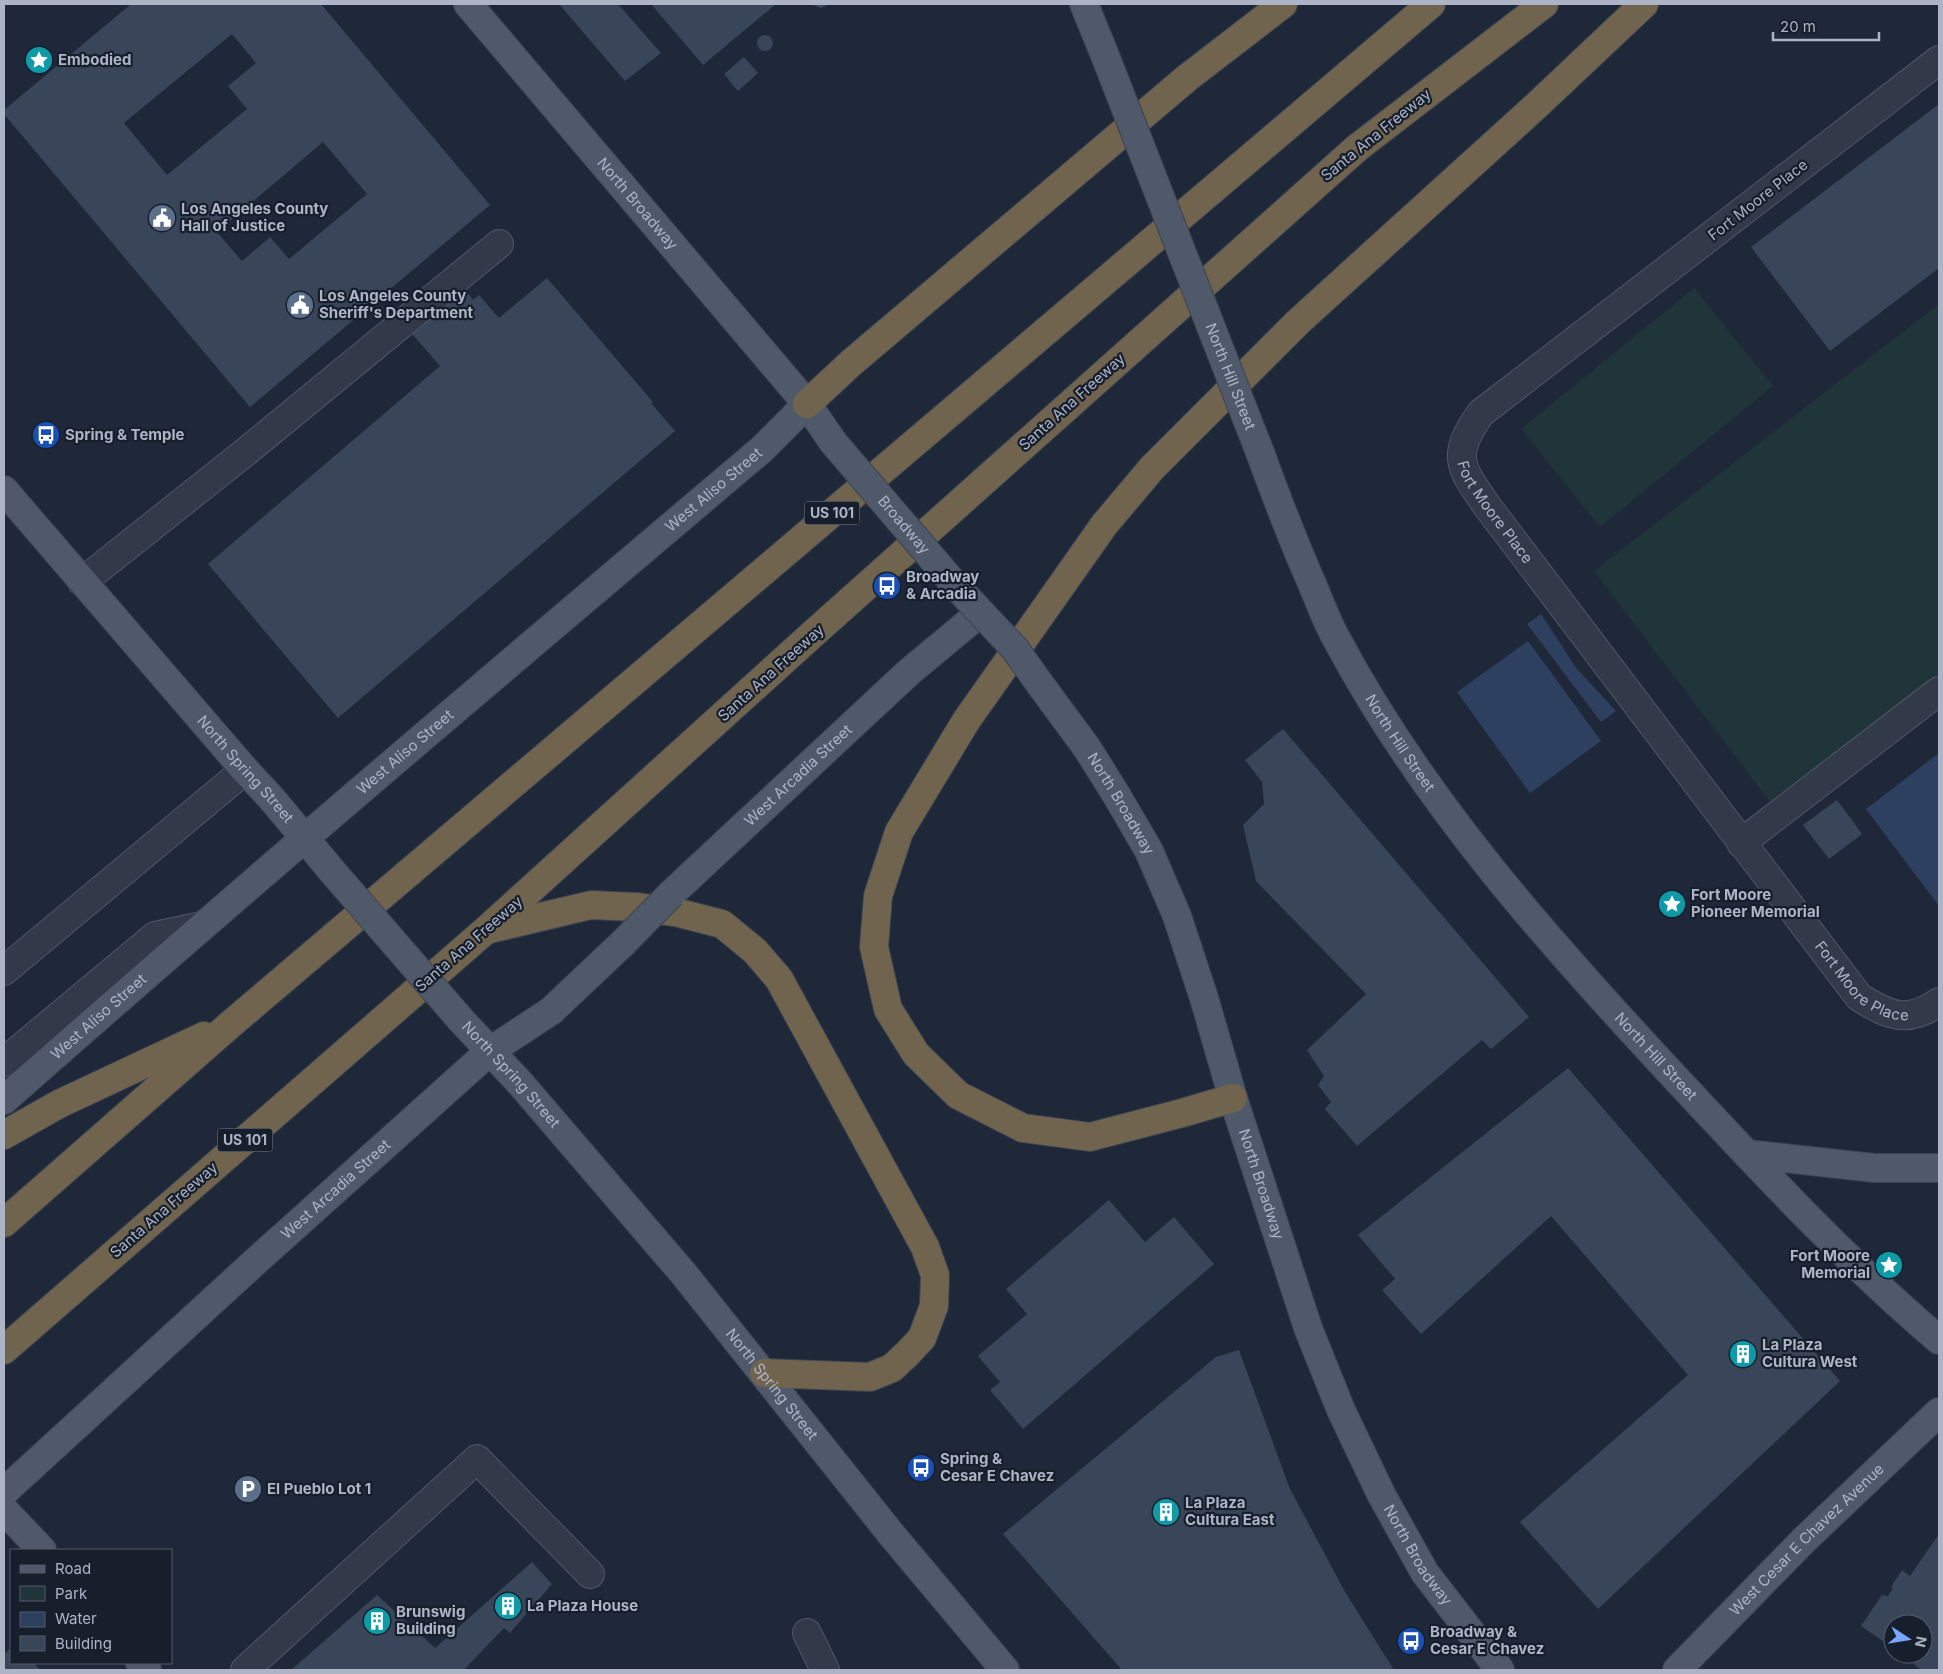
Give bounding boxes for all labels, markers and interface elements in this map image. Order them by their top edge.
scale bar [1773,10,1879,42]
text: 20 m [1780,17,1816,36]
place icon: Embodied [24,45,54,75]
place label: Embodied [58,50,131,69]
street label: Santa Ana Freeway [1317,84,1435,185]
street label: North Broadway [593,153,683,254]
street label: Fort Moore Place [1704,155,1811,244]
place label: Los Angeles County Hall of Justice [181,199,328,235]
public building icon: Los Angeles County Hall of Justice [147,203,177,233]
place label: Los Angeles County Sheriff's Department [319,286,474,322]
public building icon: Los Angeles County Sheriff's Department [285,290,315,320]
street label: North Hill Street [1201,320,1260,433]
street label: Santa Ana Freeway [1015,349,1129,454]
bus stop icon: Spring & Temple [31,420,61,450]
place label: Spring & Temple [65,425,185,444]
street label: West Aliso Street [661,443,766,536]
street label: Fort Moore Place [1453,459,1537,567]
street label: Broadway [874,491,935,558]
road number: US 101 [804,502,860,524]
place label: Broadway & Arcadia [906,567,979,603]
bus stop icon: Broadway & Arcadia [872,571,902,601]
street label: Santa Ana Freeway [714,620,828,725]
street label: North Hill Street [1361,691,1439,795]
street label: West Aliso Street [353,705,457,798]
street label: North Spring Street [193,711,298,827]
street label: West Arcadia Street [740,720,856,830]
street label: North Broadway [1083,749,1159,858]
place label: Fort Moore Pioneer Memorial [1691,885,1820,921]
place icon: Fort Moore Pioneer Memorial [1657,889,1687,919]
street label: Santa Ana Freeway [411,891,527,996]
street label: Fort Moore Place [1811,937,1909,1024]
street label: West Aliso Street [47,969,150,1063]
street label: North Hill Street [1611,1008,1701,1104]
street label: North Spring Street [458,1017,564,1132]
street label: North Broadway [1235,1126,1289,1242]
road number: US 101 [218,1128,272,1152]
street label: West Arcadia Street [277,1135,394,1243]
street label: Santa Ana Freeway [106,1157,222,1262]
place label: Fort Moore Memorial [1790,1246,1870,1282]
place icon: Fort Moore Memorial [1874,1250,1904,1280]
street label: North Spring Street [722,1324,822,1444]
place label: La Plaza Cultura West [1762,1335,1858,1371]
building icon: La Plaza Cultura West [1728,1339,1758,1369]
place label: Spring & Cesar E Chavez [940,1449,1054,1485]
bus stop icon: Spring & Cesar E Chavez [906,1453,936,1483]
street label: West Cesar E Chavez Avenue [1725,1459,1888,1619]
parking icon: El Pueblo Lot 1 [233,1474,263,1504]
place label: El Pueblo Lot 1 [267,1479,371,1498]
place label: La Plaza Cultura East [1185,1493,1275,1529]
building icon: La Plaza Cultura East [1151,1497,1181,1527]
street label: North Broadway [1380,1501,1457,1609]
legend [10,1549,172,1664]
text: Road [55,1559,91,1578]
text: Park [55,1584,88,1603]
building icon: La Plaza House [493,1591,523,1621]
place label: La Plaza House [527,1596,638,1615]
place label: Brunswig Building [396,1602,465,1638]
building icon: Brunswig Building [362,1606,392,1636]
text: Water [55,1609,97,1628]
north arrow [1883,1614,1933,1664]
place label: Broadway & Cesar E Chavez [1430,1622,1544,1658]
bus stop icon: Broadway & Cesar E Chavez [1396,1626,1426,1656]
text: Building [55,1634,112,1653]
text: N [1912,1635,1931,1649]

